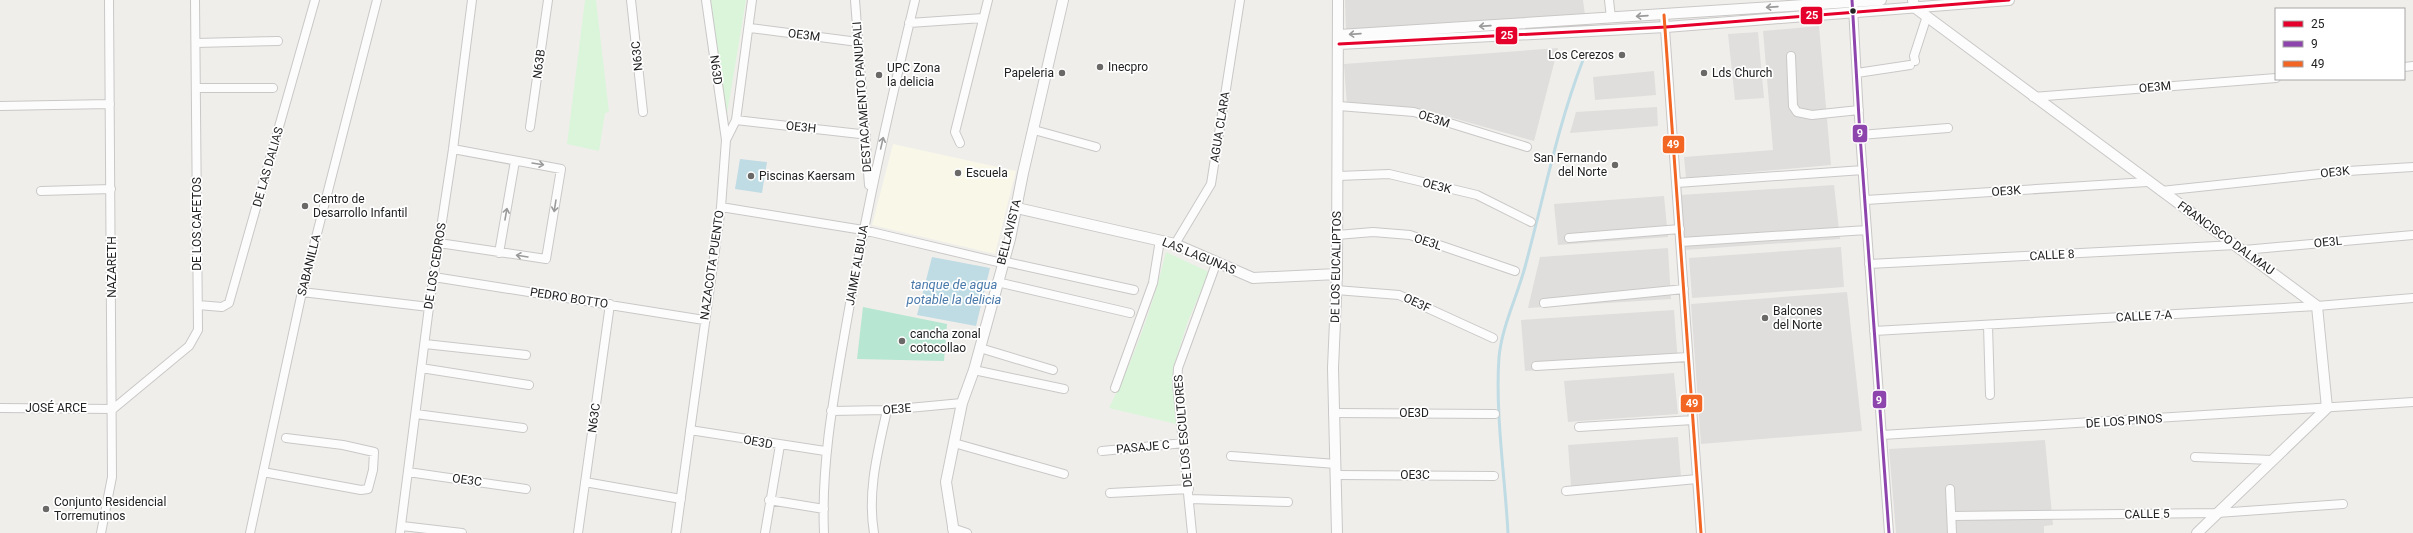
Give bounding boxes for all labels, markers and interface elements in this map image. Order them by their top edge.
one-way arrow [1766,4,1779,11]
line badge: 25 [1800,6,1823,25]
unlabelled marker [1848,6,1858,16]
legend [2275,8,2405,80]
text: 25 [1806,9,1818,22]
one-way arrow [1636,12,1649,19]
text: 25 [2311,17,2325,31]
street label: DESTACAMENTO PANUPALI [850,21,874,173]
one-way arrow [1479,22,1492,29]
street label: OE3M [787,26,821,44]
line badge: 25 [1495,26,1518,45]
text: 25 [1501,29,1513,42]
one-way arrow [1349,31,1362,38]
text: 9 [2311,37,2318,51]
street label: N63C [628,40,646,72]
street label: N63B [530,48,548,80]
place label: Los Cerezos [1548,48,1614,62]
marker: Los Cerezos [1617,50,1627,60]
street label: N63D [707,54,725,86]
text: 49 [2311,57,2325,71]
place label: Inecpro [1108,60,1148,74]
place label: UPC Zona la delicia [887,61,940,89]
marker: Inecpro [1095,62,1105,72]
place label: Papeleria [1004,66,1054,80]
place label: Lds Church [1712,66,1772,80]
marker: Papeleria [1057,68,1067,78]
marker: Lds Church [1699,68,1709,78]
marker: UPC Zona la delicia [874,70,884,80]
street label: OE3M [2138,79,2172,95]
street label: AGUA CLARA [1207,90,1233,164]
street label: OE3M [1416,107,1452,131]
street label: OE3H [785,118,817,136]
line badge: 9 [1852,124,1868,143]
street label: DE LAS DALIAS [250,125,286,209]
text: 9 [1857,127,1863,140]
line badge: 49 [1662,135,1685,154]
one-way arrow [878,137,886,150]
text: 49 [1667,138,1679,151]
place label: San Fernando del Norte [1533,151,1607,179]
one-way arrow [531,160,544,168]
marker: San Fernando del Norte [1610,160,1620,170]
street label: OE3K [2320,163,2351,180]
place label: Escuela [966,166,1008,180]
marker: Escuela [953,168,963,178]
place label: Piscinas Kaersam [759,169,855,183]
marker: Piscinas Kaersam [746,171,756,181]
street label: OE3K [1421,176,1453,196]
street label: DE LOS CAFETOS [190,177,204,271]
street label: OE3K [1991,183,2022,199]
place label: Centro de Desarrollo Infantil [313,192,407,220]
street label: BELLAVISTA [994,198,1024,266]
street label: FRANCISCO DALMAU [2175,198,2277,278]
one-way arrow [551,200,559,213]
marker: Centro de Desarrollo Infantil [300,201,310,211]
one-way arrow [502,208,510,221]
street label: NAZACOTA PUENTO [697,209,727,321]
street label: DE LOS EUCALIPTOS [1328,211,1344,323]
street label: DE LOS CEDROS [421,222,449,310]
street label: JAIME ALBUJA [843,223,871,306]
street label: OE3L [1412,231,1444,253]
street label: SABANILLA [295,233,323,297]
street label: OE3L [2313,234,2343,250]
street label: LAS LAGUNAS [1160,235,1238,277]
street label: NAZARETH [105,236,119,298]
street label: CALLE 8 [2029,247,2075,263]
one-way arrow [516,252,529,260]
water label: tanque de agua potable la delicia [906,277,1002,307]
street label: PEDRO BOTTO [529,285,609,311]
street label: OE3F [1401,291,1433,316]
place label: Balcones del Norte [1773,304,1822,332]
street label: CALLE 7-A [2116,308,2173,324]
marker: Balcones del Norte [1760,313,1770,323]
place label: cancha zonal cotocollao [910,327,981,355]
marker: cancha zonal cotocollao [897,336,907,346]
street label: DE LOS ESCULTORES [1171,374,1195,488]
line badge: 9 [1872,390,1887,409]
line badge: 49 [1680,394,1703,413]
text: 9 [1876,394,1882,407]
text: 49 [1686,397,1698,410]
street label: JOSÉ ARCE [25,400,87,415]
street label: OE3E [882,401,912,417]
street label: N63C [585,402,603,434]
street label: OE3D [1399,406,1429,420]
street label: DE LOS PINOS [2085,411,2163,431]
street label: OE3D [742,433,774,451]
street label: PASAJE C [1116,438,1171,456]
street label: OE3C [1400,468,1430,482]
street label: OE3C [451,471,483,489]
place label: Conjunto Residencial Torremutinos [54,495,166,523]
marker: Conjunto Residencial Torremutinos [41,504,51,514]
street label: CALLE 5 [2124,507,2170,521]

